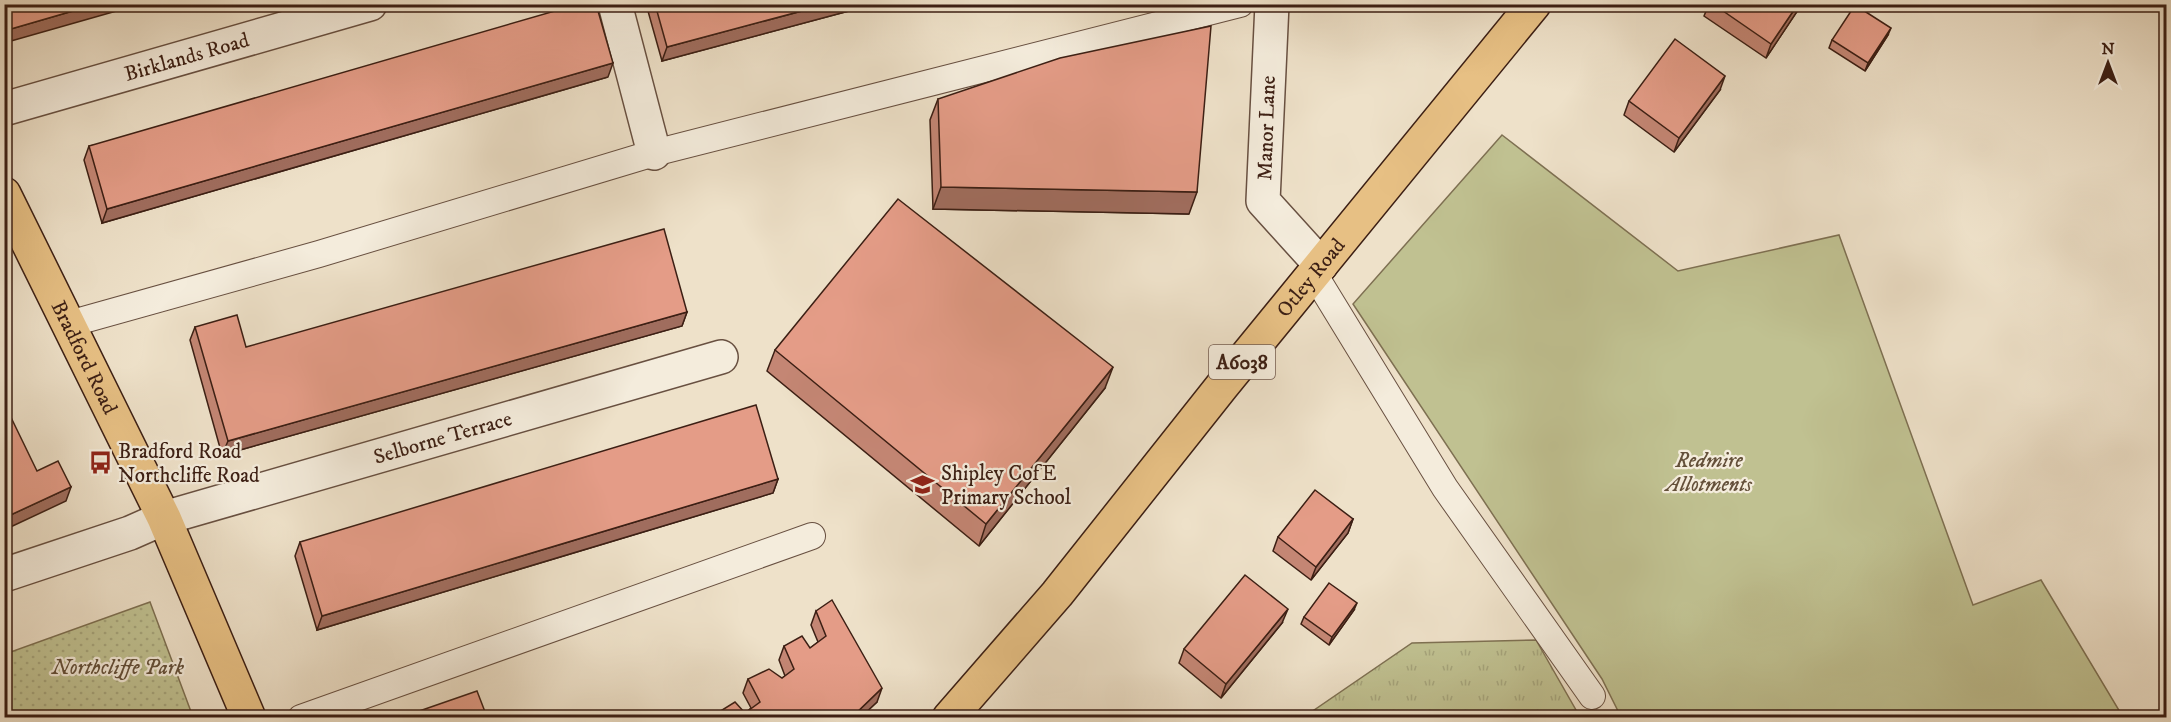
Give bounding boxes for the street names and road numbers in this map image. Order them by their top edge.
street label: Birklands Road [122,27,253,88]
street label: Manor Lane [1252,75,1282,181]
street label: Otley Road [1271,233,1352,323]
street label: Bradford Road [45,297,123,419]
road number: A6038 [1209,345,1275,379]
street label: Selborne Terrace [371,406,515,471]

